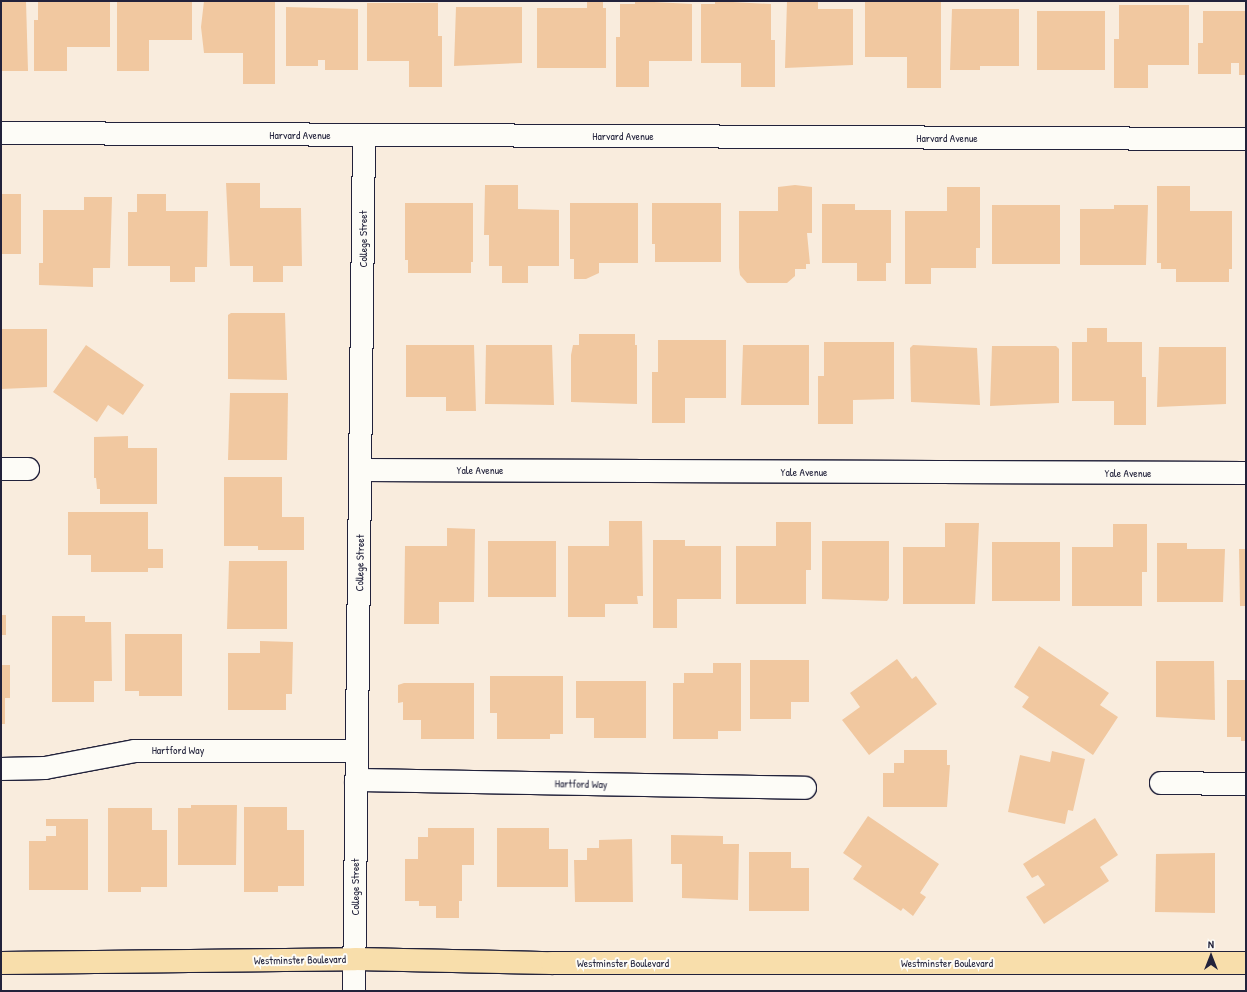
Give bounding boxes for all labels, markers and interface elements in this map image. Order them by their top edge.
street label: Harvard Avenue [269,128,331,142]
street label: Harvard Avenue [592,129,654,143]
street label: Harvard Avenue [916,131,978,145]
street label: College Street [356,211,370,267]
street label: Yale Avenue [457,463,503,477]
street label: Yale Avenue [781,465,827,479]
street label: Yale Avenue [1105,466,1151,480]
street label: College Street [353,534,367,592]
street label: Hartford Way [152,743,204,757]
street label: Hartford Way [555,777,607,791]
street label: College Street [348,859,362,915]
north arrow [1191,936,1231,976]
text: N [1208,937,1214,951]
street label: Westminster Boulevard [254,953,346,967]
street label: Westminster Boulevard [577,956,669,970]
street label: Westminster Boulevard [901,956,993,970]

